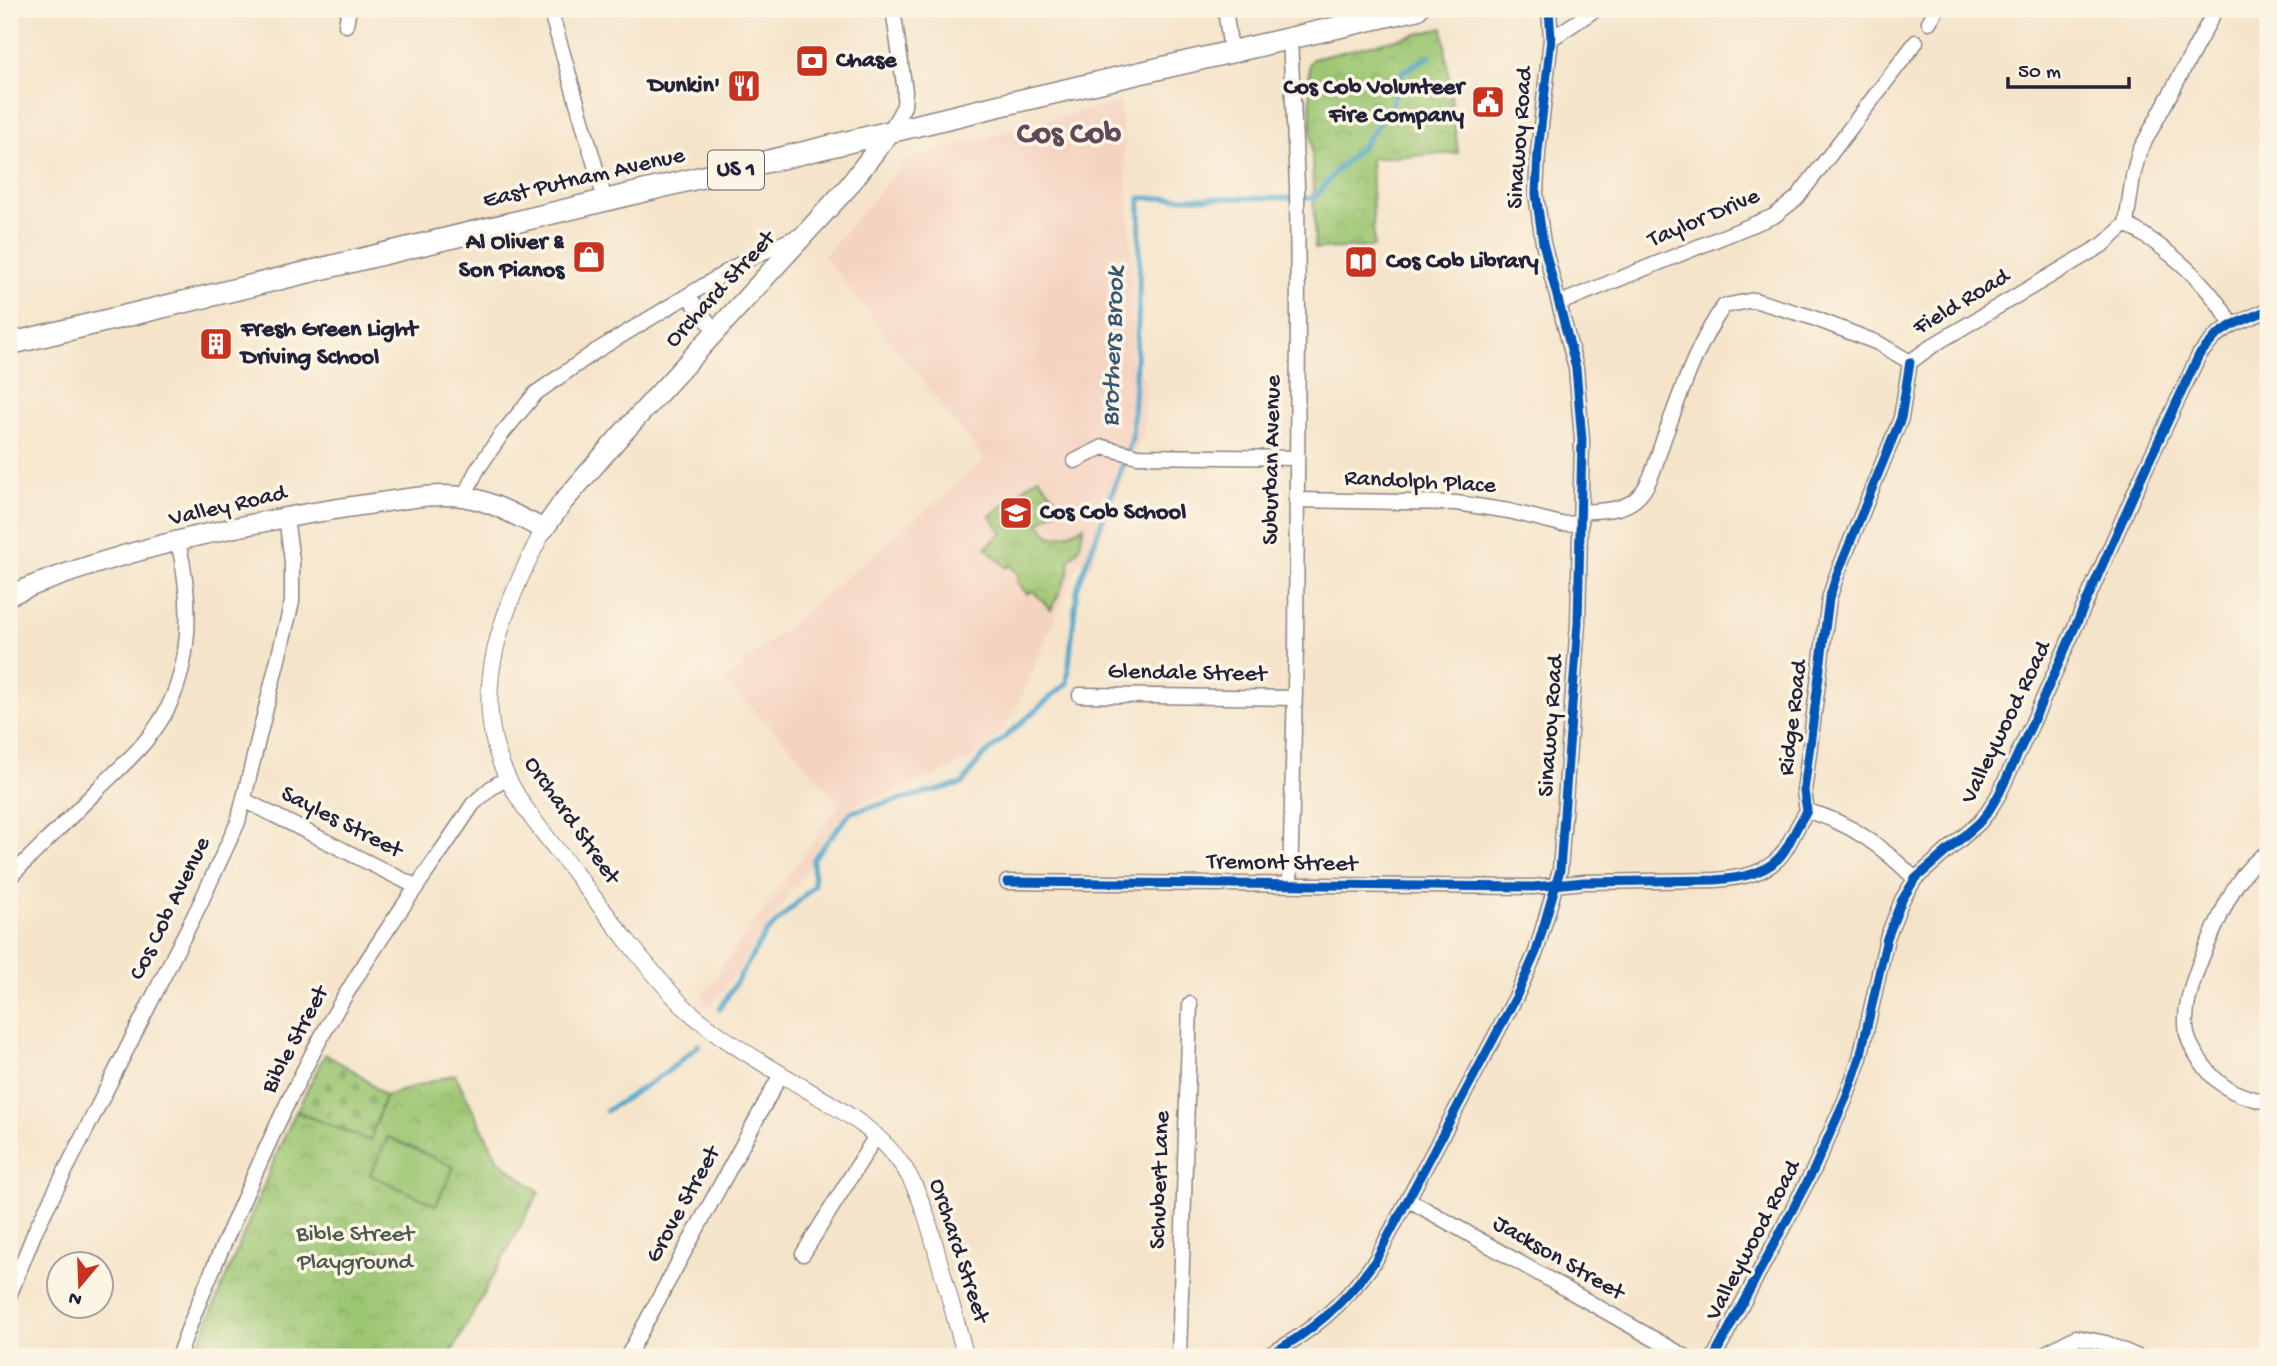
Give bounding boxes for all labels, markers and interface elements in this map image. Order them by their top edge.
bank icon: Chase [793,42,831,80]
scale bar [2008,46,2128,90]
place label: Chase [836,47,898,76]
text: 50 m [2018,61,2061,86]
street label: Sinawoy Road [1502,64,1541,210]
restaurant icon: Dunkin' [725,67,763,105]
place label: Dunkin' [646,72,720,101]
place label: Cos Cob Volunteer Fire Company [1283,74,1467,131]
public building icon: Cos Cob Volunteer Fire Company [1469,83,1507,121]
district label: Cos Cob [1017,117,1121,155]
street label: East Putnam Avenue [480,142,688,216]
road number: US 1 [708,150,764,190]
street label: Taylor Drive [1642,182,1765,256]
street label: Orchard Street [659,224,784,355]
place label: Al Oliver & Son Pianos [459,229,565,286]
shop icon: Al Oliver & Son Pianos [570,238,608,276]
library icon: Cos Cob Library [1342,243,1380,281]
place label: Cos Cob Library [1386,248,1539,277]
street label: Field Road [1908,262,2017,344]
water label: Brothers Brook [1097,264,1133,427]
place label: Fresh Green Light Driving School [239,316,420,373]
building icon: Fresh Green Light Driving School [197,325,235,363]
street label: Suburban Avenue [1257,374,1289,545]
street label: Randolph Place [1343,465,1497,501]
street label: Valley Road [166,479,291,535]
school or university icon: Cos Cob School [997,494,1035,532]
place label: Cos Cob School [1040,499,1186,528]
street label: Valleywood Road [1955,635,2060,810]
street label: Sinawoy Road [1533,652,1572,798]
street label: Ridge Road [1773,657,1816,777]
street label: Glendale Street [1107,658,1269,690]
street label: Orchard Street [516,751,627,892]
street label: Sayles Street [275,780,409,867]
street label: Cos Cob Avenue [124,832,218,985]
street label: Tremont Street [1205,848,1360,880]
street label: Bible Street [255,979,337,1100]
street label: Schubert Lane [1144,1110,1178,1250]
street label: Grove Street [640,1140,729,1268]
street label: Valleywood Road [1699,1154,1809,1327]
street label: Orchard Street [921,1175,996,1329]
street label: Jackson Street [1487,1210,1631,1309]
park label: Bible Street Playground [295,1221,416,1278]
north arrow [46,1250,116,1320]
text: N [66,1285,85,1311]

